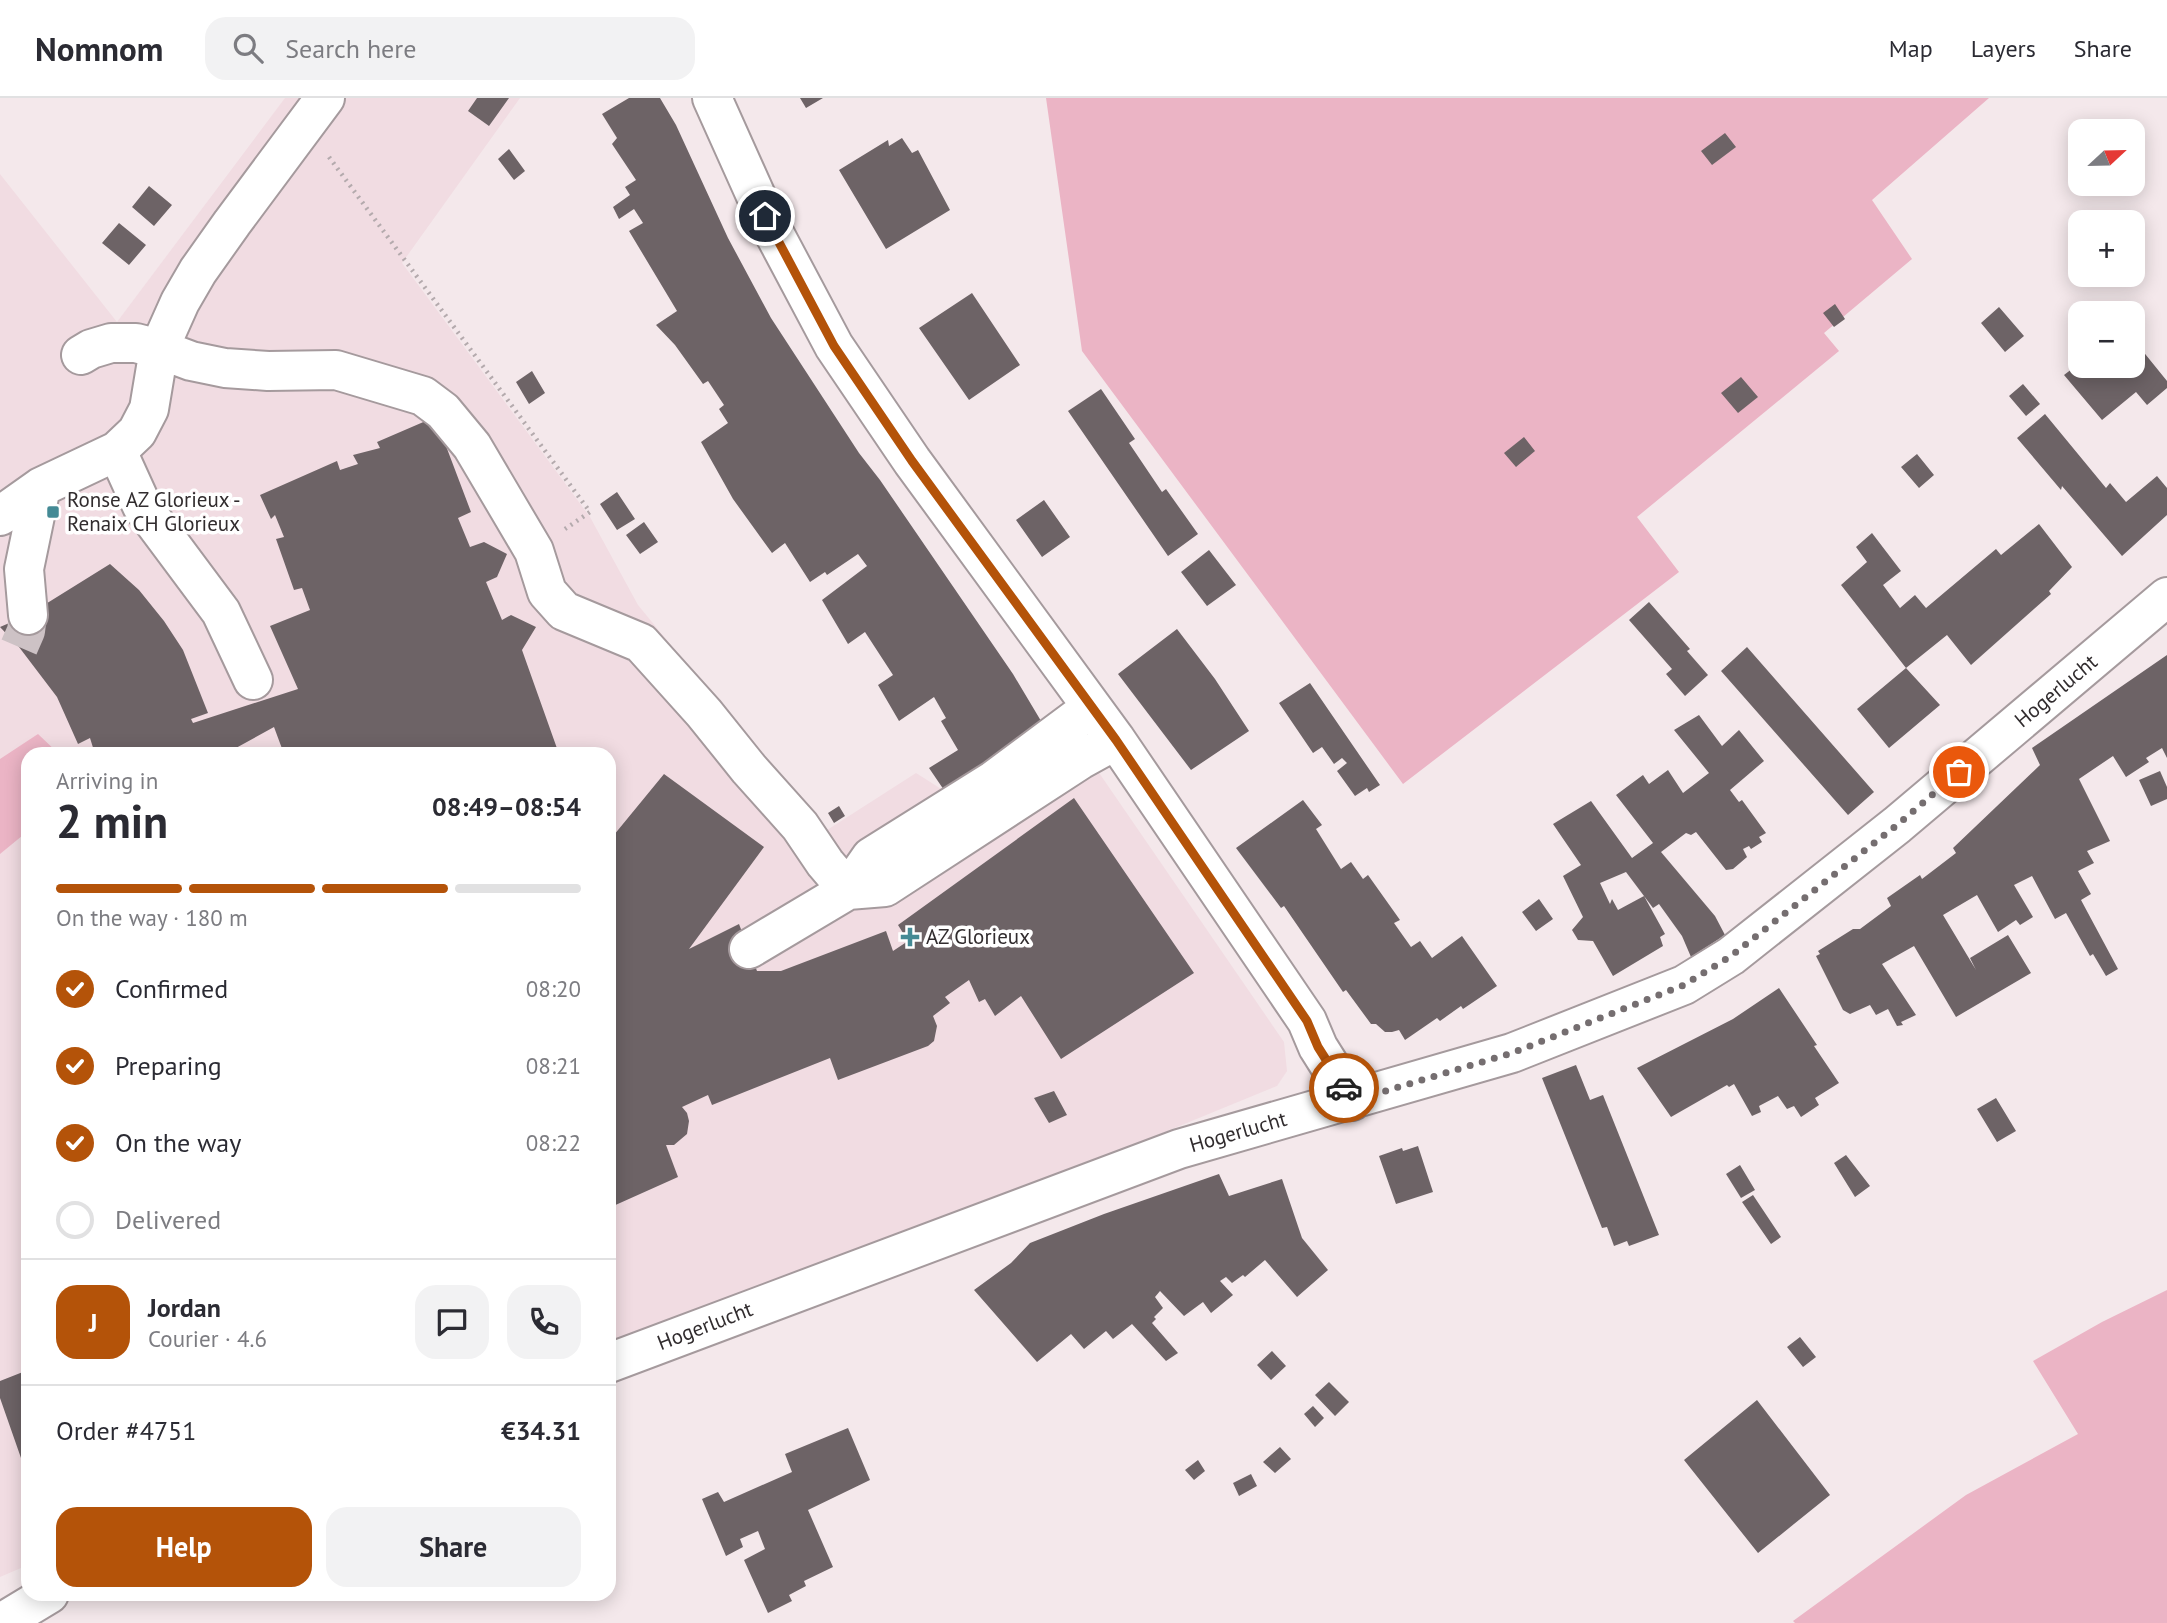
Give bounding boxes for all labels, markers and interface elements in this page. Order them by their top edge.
search box [205,17,695,80]
text: Nomnom [35,27,163,70]
icon: search [229,29,267,67]
text: Search here [285,32,416,65]
text: Map [1889,33,1933,64]
text: Layers [1971,33,2036,64]
text: Share [2074,33,2132,64]
north arrow [2068,119,2146,196]
map controls [2068,119,2145,378]
pin [735,186,795,246]
icon: home [746,197,784,235]
button: + [2068,210,2145,287]
button: − [2068,301,2145,378]
place label: Ronse AZ Glorieux - Renaix CH Glorieux [67,486,240,537]
marker: Ronse AZ Glorieux - Renaix CH Glorieux [45,504,61,520]
street label: Hogerlucht [2009,648,2103,733]
pin [1929,742,1989,802]
icon: bag [1940,753,1978,791]
text: Arriving in [56,766,158,795]
text: 08:49–08:54 [432,790,581,823]
text: 2 min [56,791,168,851]
text: On the way · 180 m [56,903,248,932]
place label: AZ Glorieux [926,923,1030,950]
marker: AZ Glorieux [900,927,920,947]
icon: check [56,970,94,1008]
text: Confirmed [115,972,228,1005]
text: 08:20 [526,974,581,1003]
icon: check [56,1047,94,1085]
text: Preparing [115,1049,222,1082]
text: 08:21 [526,1051,581,1080]
courier [1309,1053,1379,1123]
icon: car [1325,1069,1363,1107]
street label: Hogerlucht [1186,1105,1290,1158]
icon: check [56,1124,94,1162]
text: On the way [115,1126,241,1159]
text: 08:22 [526,1128,581,1157]
text: Delivered [115,1203,221,1236]
button: chat [415,1285,489,1359]
button: phone [507,1285,581,1359]
text: Jordan [148,1291,221,1324]
street label: Hogerlucht [653,1295,756,1356]
text: J [89,1306,97,1339]
text: Courier · 4.6 [148,1324,267,1353]
text: Order #4751 [56,1414,196,1447]
text: €34.31 [501,1414,581,1447]
button: Help [56,1507,312,1587]
button: Share [326,1507,581,1587]

